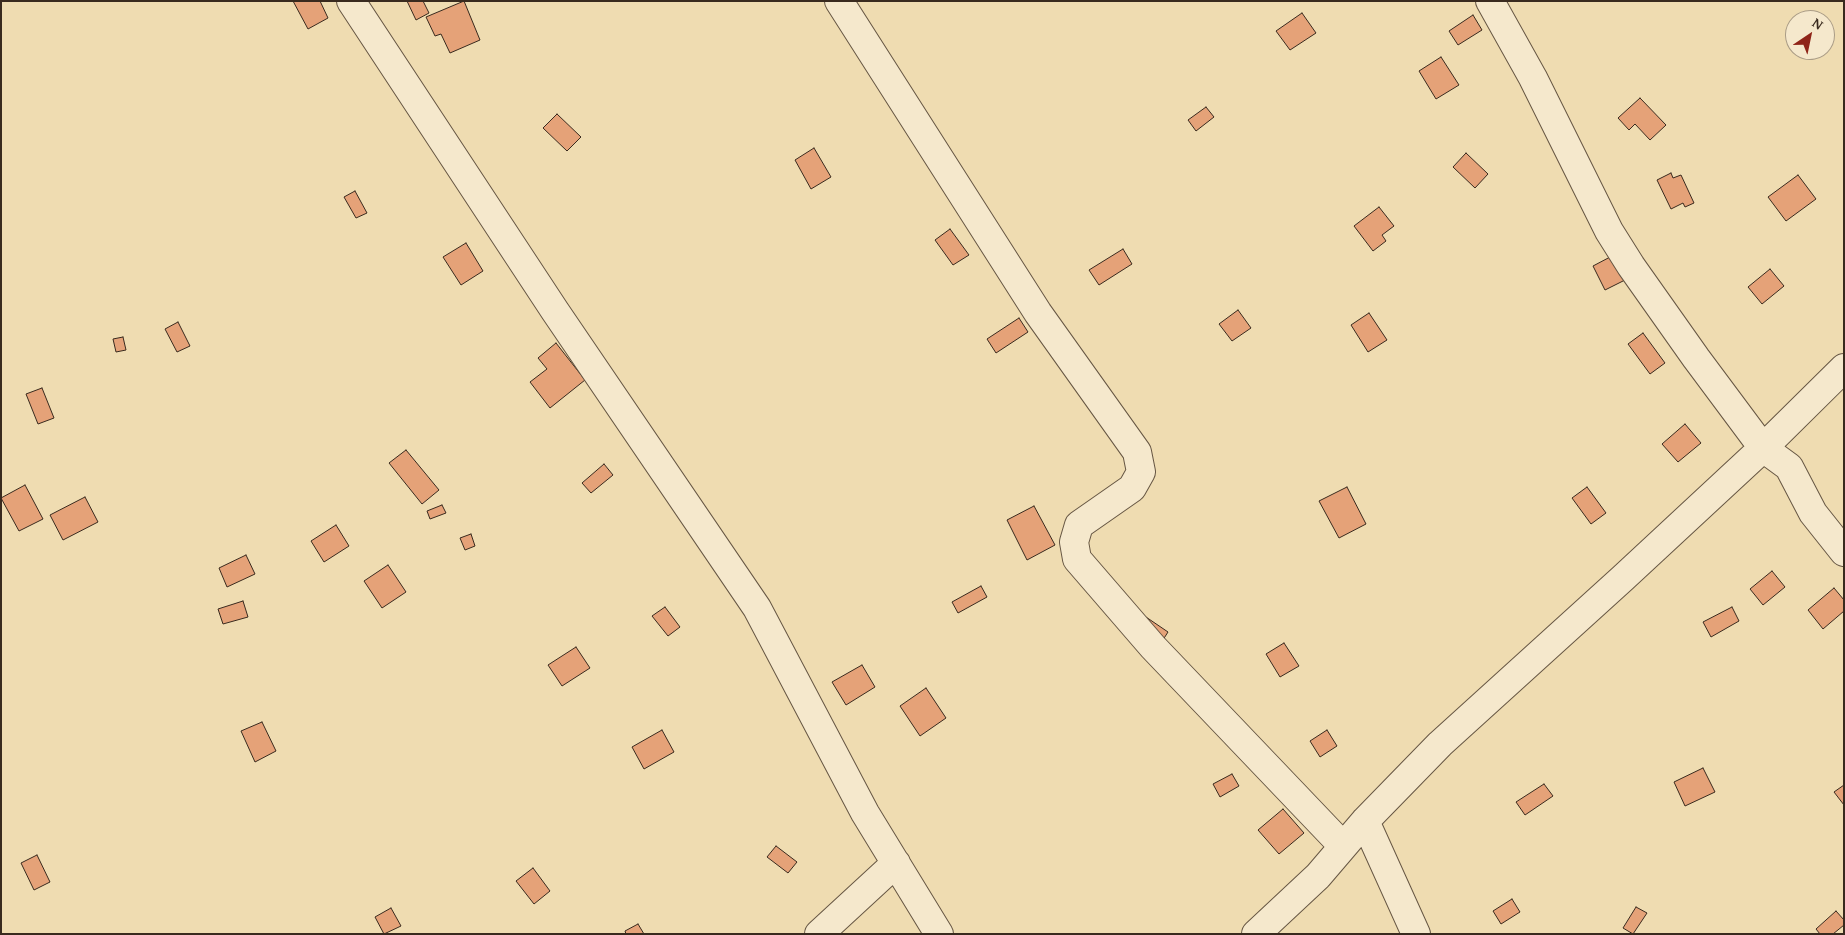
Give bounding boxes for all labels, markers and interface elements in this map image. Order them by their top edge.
north arrow [1785,10,1835,60]
text: N [1808,12,1827,34]

